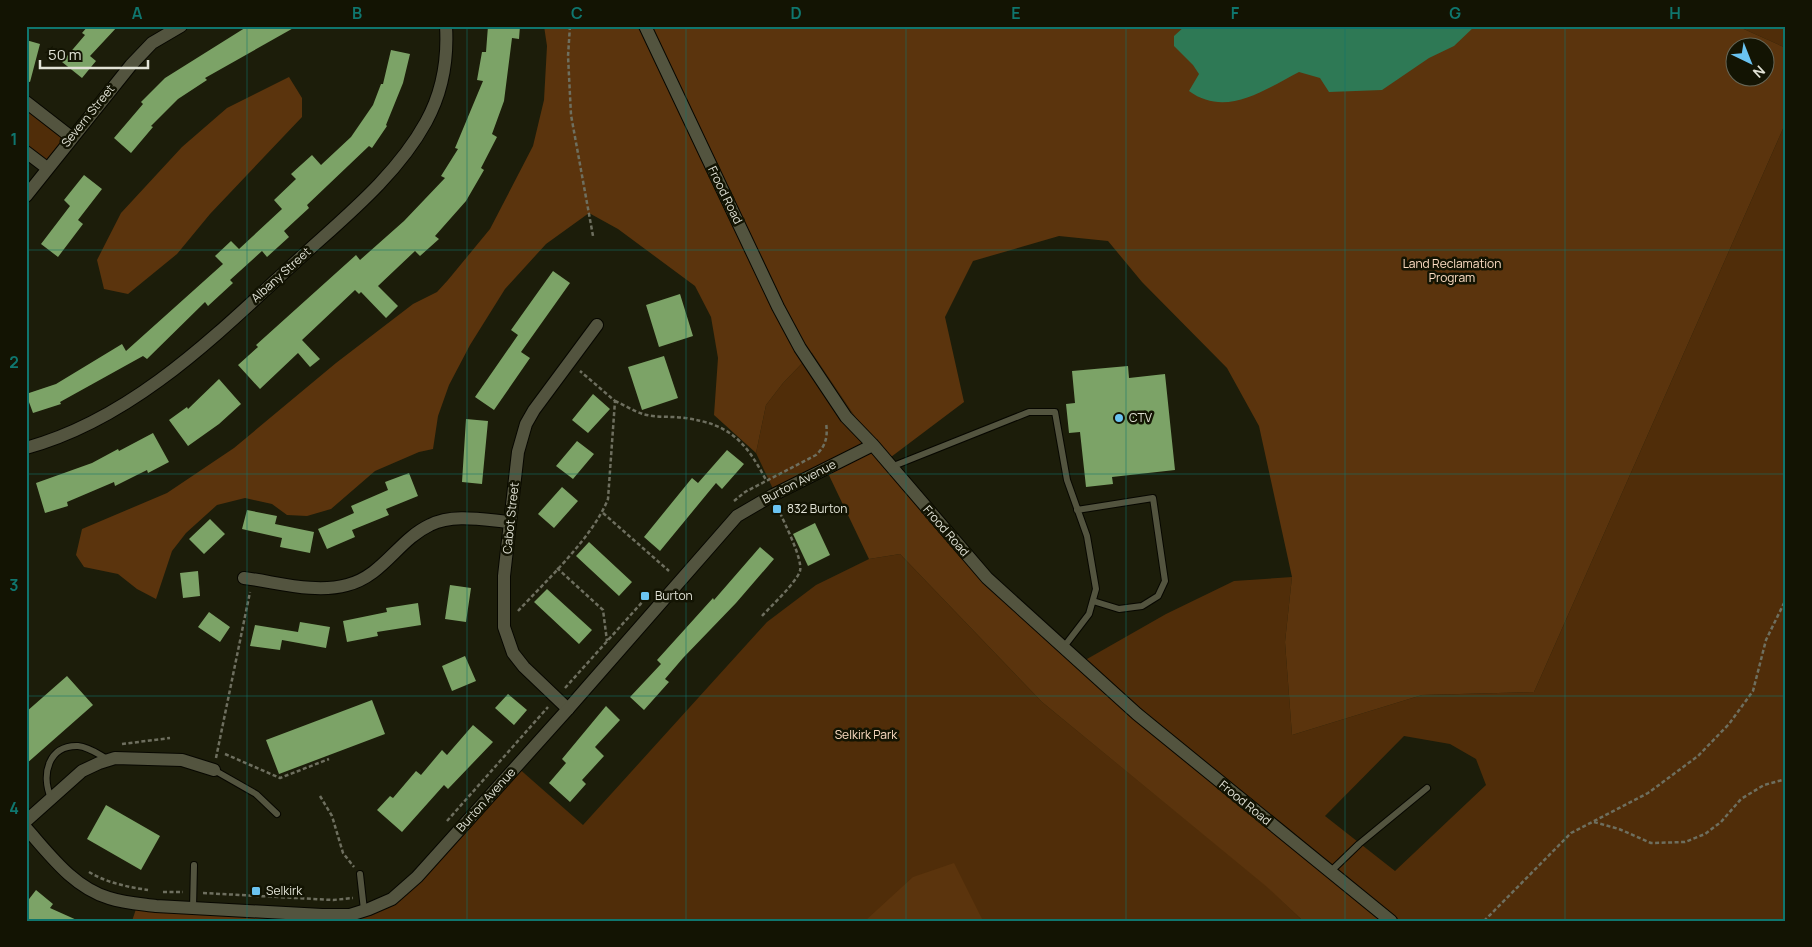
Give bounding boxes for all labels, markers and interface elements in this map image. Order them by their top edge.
text: A [132,2,143,24]
text: B [352,2,362,24]
text: C [571,2,583,24]
text: D [790,2,802,24]
text: E [1011,2,1021,24]
text: F [1231,2,1240,24]
text: G [1449,2,1461,24]
text: H [1669,2,1681,24]
scale bar [40,38,148,70]
north arrow [1724,38,1774,88]
text: 50 m [48,44,82,65]
text: N [1749,61,1769,82]
street label: Severn Street [57,81,118,151]
text: 1 [10,128,18,150]
street label: Frood Road [704,163,747,227]
street label: Albany Street [247,243,314,306]
park label: Land Reclamation Program [1403,255,1501,286]
text: 2 [9,351,19,373]
place label: CTV [1129,409,1153,426]
marker: CTV [1113,412,1125,424]
street label: Burton Avenue [759,456,839,508]
street label: Cabot Street [498,481,523,555]
place label: 832 Burton [787,500,847,517]
street label: Frood Road [919,502,973,560]
marker: 832 Burton [771,503,783,515]
text: 3 [9,574,19,596]
place label: Burton [655,587,693,604]
marker: Burton [639,590,651,602]
park label: Selkirk Park [835,726,898,743]
street label: Burton Avenue [452,764,519,835]
street label: Frood Road [1216,776,1275,829]
text: 4 [9,797,19,819]
place label: Selkirk [266,882,303,899]
marker: Selkirk [250,885,262,897]

